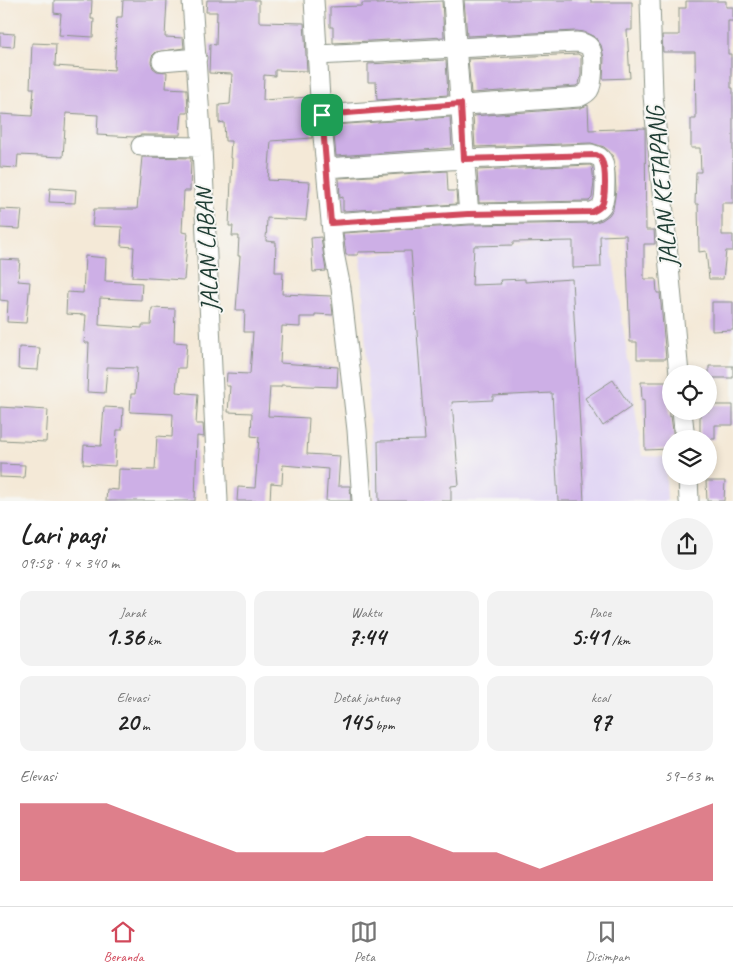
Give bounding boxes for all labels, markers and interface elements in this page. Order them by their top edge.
pin [301,94,343,136]
icon: arrive [308,101,336,129]
street label: JALAN KETAPANG [639,103,685,270]
street label: JALAN LABAN [188,183,226,314]
map controls [662,365,717,485]
button: locate [662,365,717,420]
button: layers [662,430,717,485]
text: Lari pagi [20,516,105,551]
button: share [661,518,713,570]
text: 09:58 · 4 × 340 m [20,553,119,573]
text: Jarak [120,604,146,621]
text: Waktu [351,604,382,621]
text: Pace [589,604,611,621]
text: 1.36 [105,621,144,653]
text: 7:44 [347,621,386,653]
text: 5:41 [570,621,608,653]
text: km [144,632,161,649]
text: /km [608,632,630,649]
text: Elevasi [117,689,149,706]
text: Detak jantung [333,689,400,706]
text: kcal [591,689,609,706]
text: 20 [116,706,138,738]
text: 145 [339,706,372,738]
text: 97 [589,706,611,738]
text: m [138,717,150,734]
text: bpm [372,717,394,734]
text: Elevasi [20,766,57,786]
text: 59–63 m [664,766,713,786]
tab: Beranda [103,918,143,965]
tab: Peta [350,918,378,965]
tab: Disimpan [585,918,630,965]

